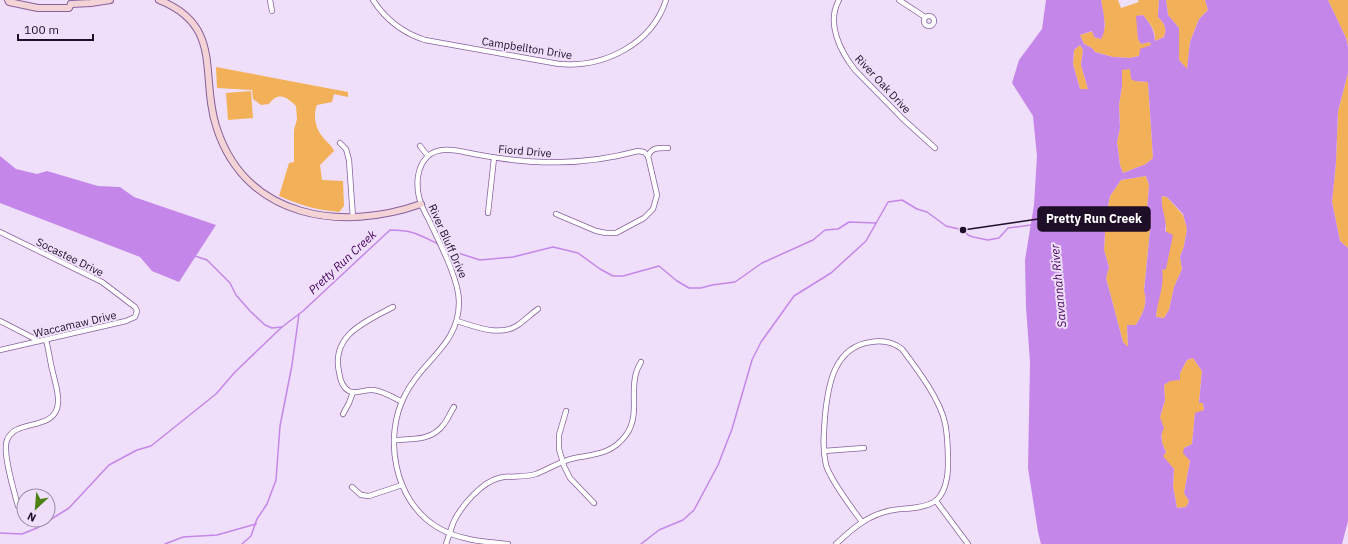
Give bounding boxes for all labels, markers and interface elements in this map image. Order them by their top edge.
scale bar [18,16,93,42]
text: 100 m [24,22,59,37]
street label: Campbellton Drive [481,34,573,62]
street label: River Oak Drive [852,52,914,116]
street label: Fiord Drive [498,142,552,160]
street label: River Bluff Drive [425,202,471,280]
callout: Pretty Run Creek [1038,207,1150,231]
text: Pretty Run Creek [1046,211,1142,226]
water label: Pretty Run Creek [305,226,380,297]
street label: Socastee Drive [34,235,106,279]
water label: Savannah River [1047,243,1069,328]
street label: Waccamaw Drive [32,308,118,340]
north arrow [16,488,56,528]
text: N [25,509,38,525]

